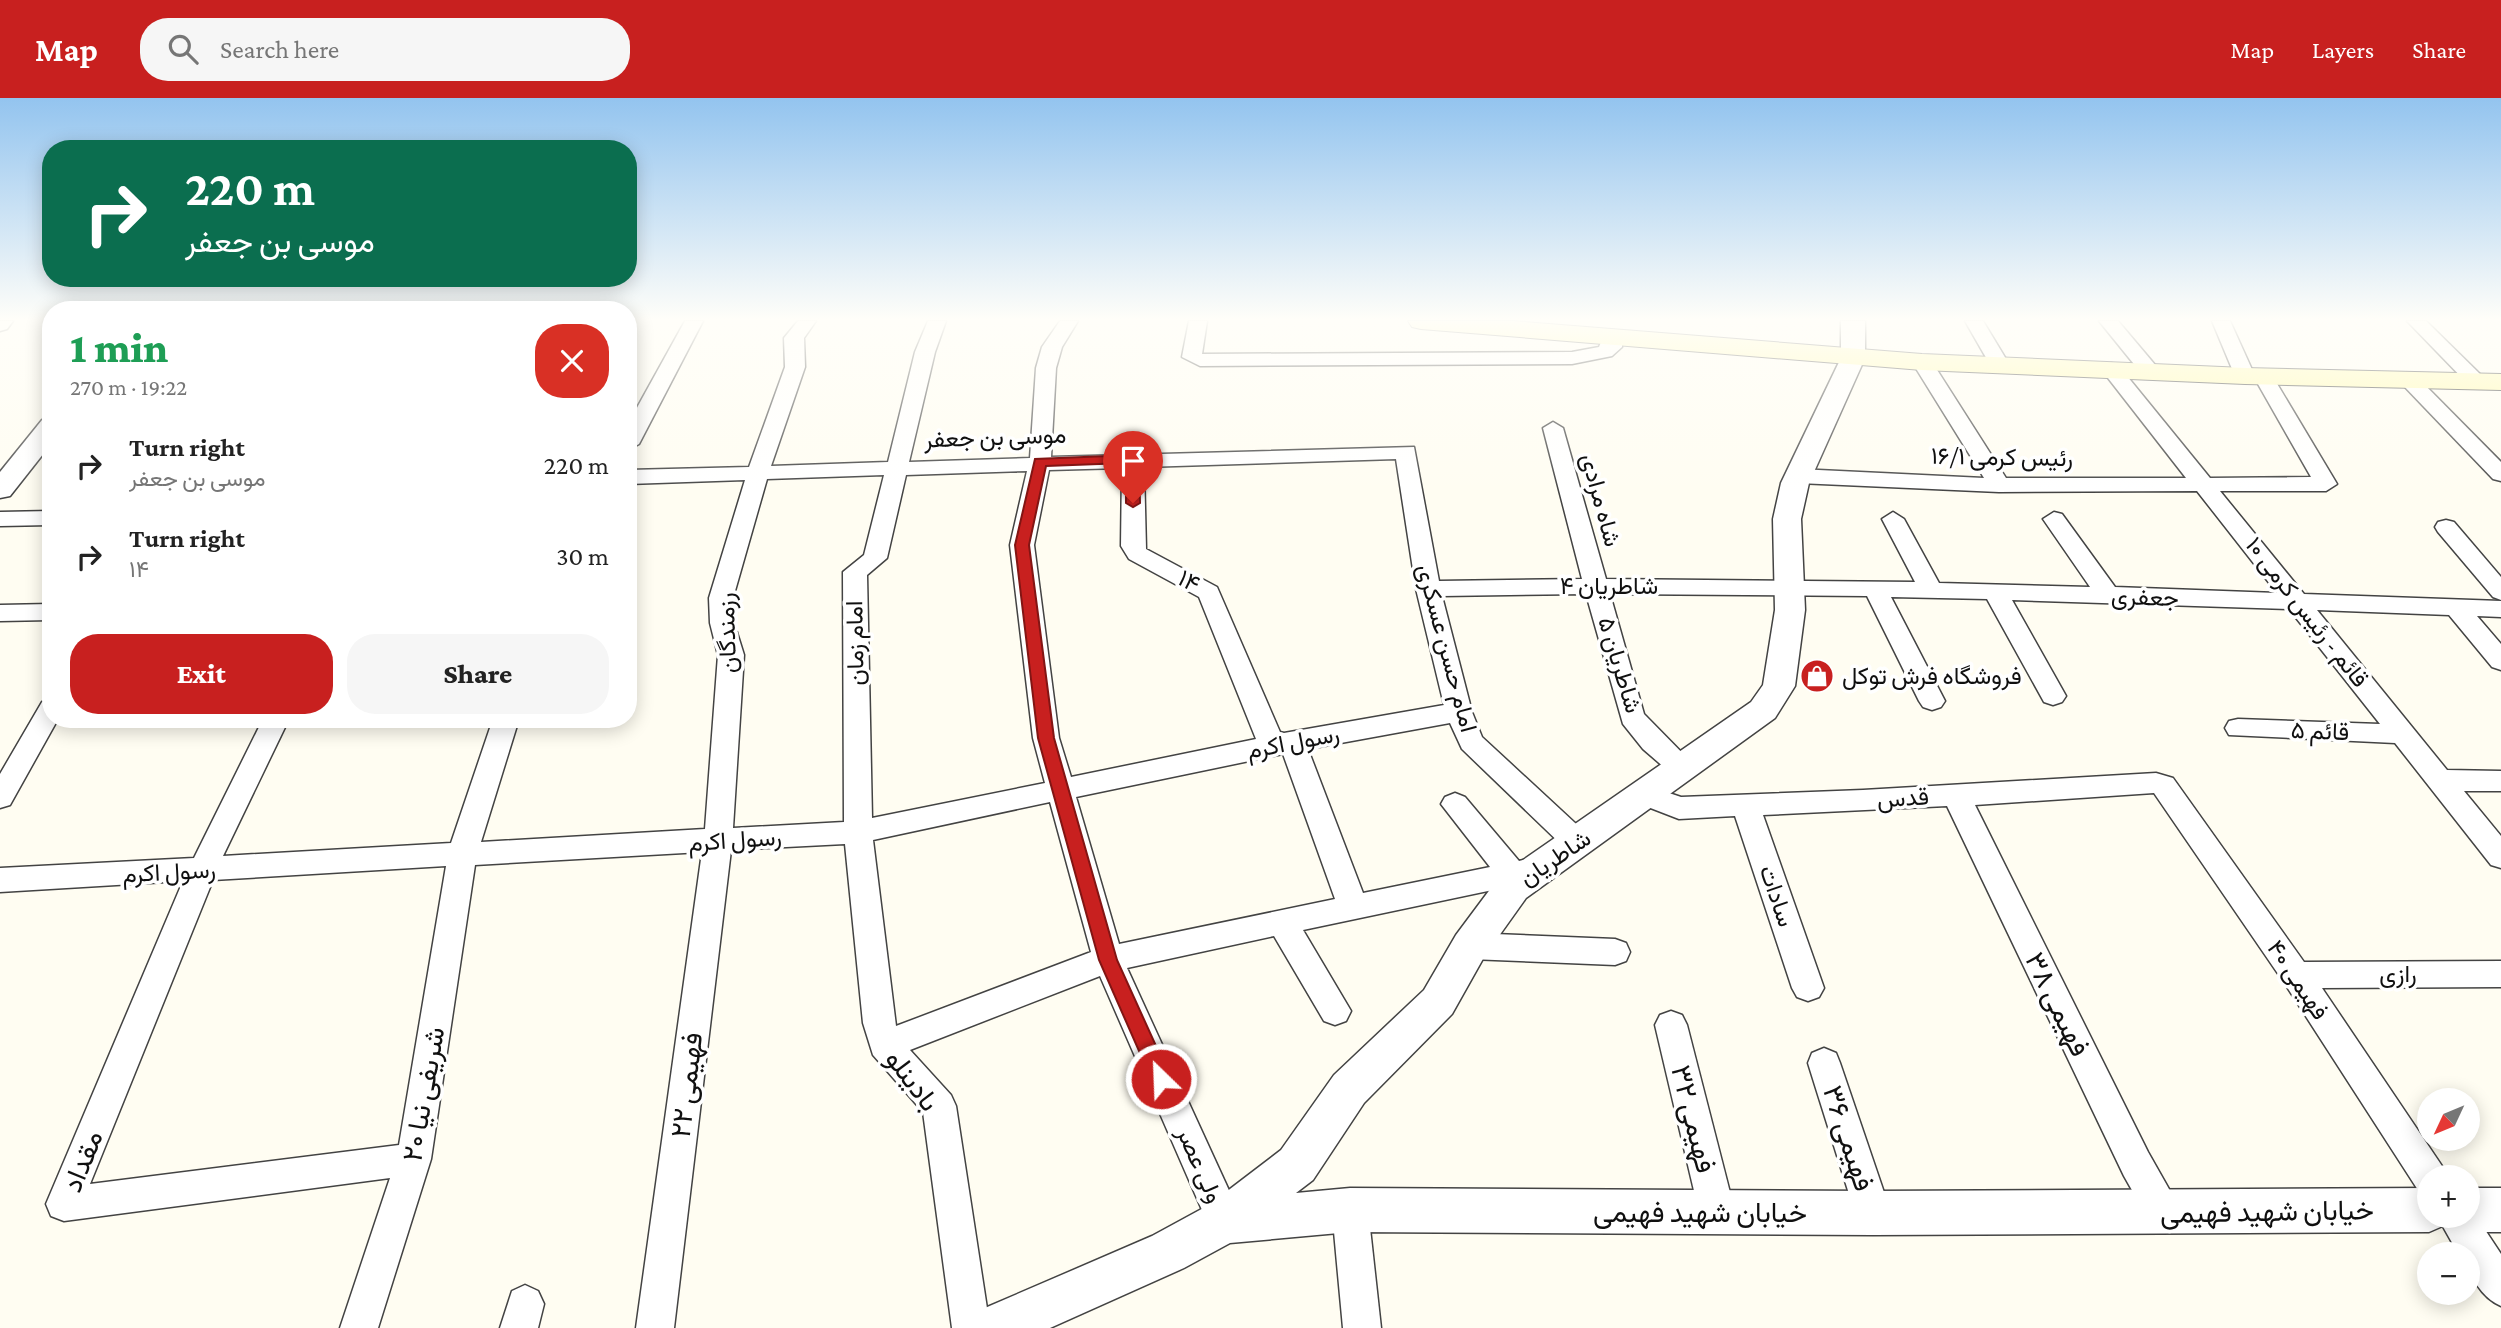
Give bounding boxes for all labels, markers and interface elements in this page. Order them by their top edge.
search box [140,18,630,81]
icon: search [164,30,202,68]
text: Map [35,31,98,68]
text: Search here [220,35,339,64]
text: Map [2230,36,2274,63]
text: Layers [2312,36,2374,63]
text: Share [2412,36,2466,63]
text: 220 m [185,161,315,216]
icon: right [70,168,161,259]
text: موسی بن جعفر [185,223,375,259]
text: 1 min [70,324,168,371]
button: close [535,324,609,398]
text: 270 m · 19:22 [70,374,187,400]
street label: موسی بن جعفر [922,421,1067,455]
pin [1103,431,1163,503]
text: Turn right [129,433,245,462]
icon: arrive [1114,442,1152,480]
street label: رئیس کرمی ۱۶/۱ [1931,442,2073,473]
icon: right [70,447,108,485]
street label: شاه مرادی [1574,450,1627,550]
text: 220 m [544,451,609,480]
text: موسی بن جعفر [129,465,265,491]
text: Turn right [129,524,245,553]
street label: قائم - رئیس کرمی ۱۰ [2238,531,2374,694]
icon: right [70,538,108,576]
text: 30 m [556,542,609,571]
text: ۱۴ [129,556,149,582]
street label: امام حسن عسکری [1409,561,1483,736]
street label: ۱۴ [1174,564,1205,597]
street label: شاطریان ۴ [1560,572,1658,601]
street label: جعفری [2111,582,2179,613]
street label: رزمندگان [712,592,743,674]
street label: امام زمان [840,600,872,686]
street label: شاطریان ۵ [1591,614,1648,717]
button: Exit [70,634,333,714]
button: Share [347,634,609,714]
shop icon: فروشگاه فرش توکل [1798,657,1836,695]
place label: فروشگاه فرش توکل [1842,662,2022,691]
street label: قائم ۵ [2290,716,2350,748]
street label: رسول اکرم [1244,719,1342,767]
street label: قدس [1876,782,1930,814]
street label: رسول اکرم [687,823,783,859]
street label: شاطریان [1514,824,1597,893]
street label: رسول اکرم [121,856,217,890]
street label: سادات [1754,862,1801,930]
street label: فهیمی ۴۰ [2260,935,2335,1026]
street label: فهیمی ۳۸ [2017,947,2096,1062]
street label: رازی [2379,960,2417,989]
street label: ۲۰ شریفی نیا [396,1024,453,1164]
street label: فهیمی ۲۲ [665,1031,710,1140]
position arrow [1124,1042,1198,1116]
street label: بادینلو [878,1044,946,1118]
street label: فهیمی ۳۲ [1663,1062,1722,1177]
street label: فهیمی ۳۶ [1815,1082,1880,1195]
north arrow [2417,1088,2480,1152]
map controls [2417,1088,2480,1305]
street label: ولی عصر [1170,1122,1229,1208]
street label: مقداد [56,1126,109,1197]
button: + [2417,1165,2480,1228]
street label: خیابان شهید فهیمی [2160,1194,2374,1231]
street label: خیابان شهید فهیمی [1593,1197,1807,1230]
button: − [2417,1242,2480,1305]

